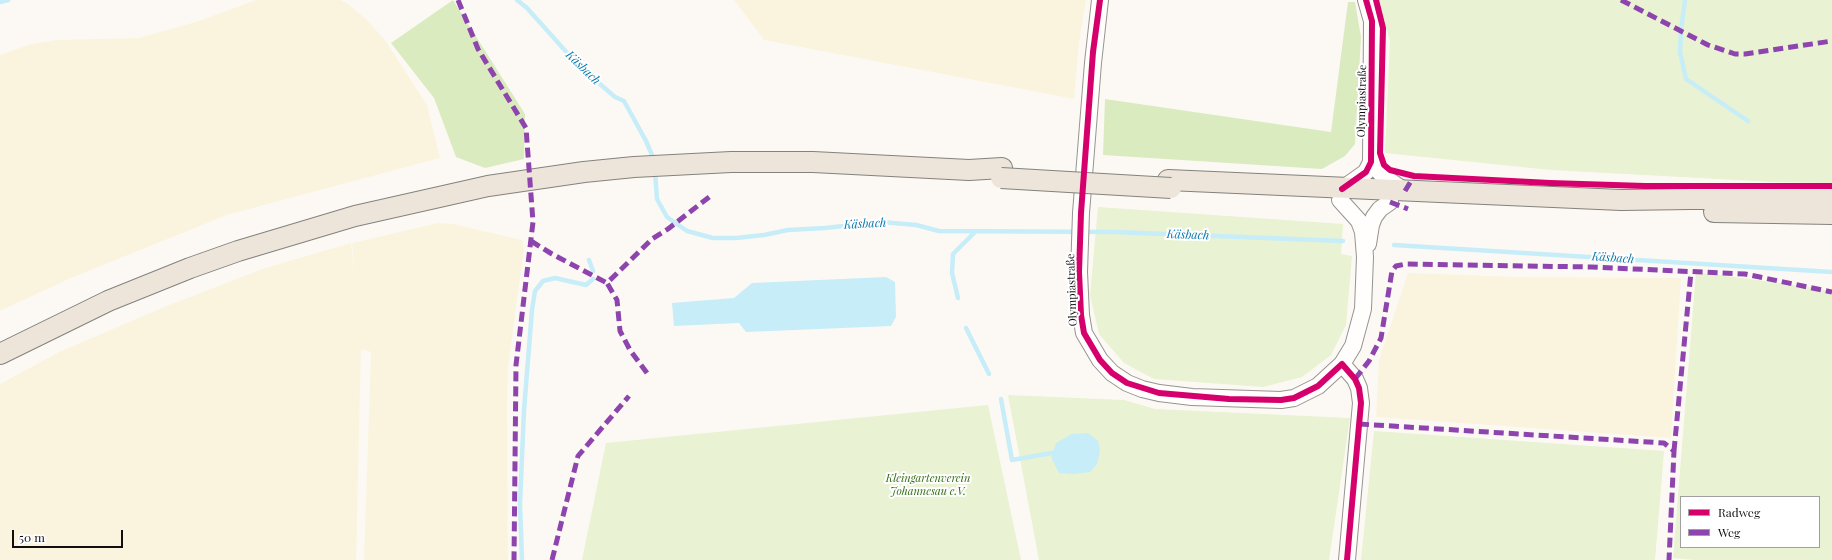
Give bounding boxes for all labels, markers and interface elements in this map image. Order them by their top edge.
water label: Käsbach [563,48,603,88]
street label: Olympiastraße [1355,65,1369,137]
water label: Käsbach [843,216,887,232]
water label: Käsbach [1166,227,1210,243]
water label: Käsbach [1591,249,1635,267]
street label: Olympiastraße [1064,253,1080,327]
park label: Kleingartenverein Johannesau e.V. [886,472,970,498]
legend [1680,496,1820,548]
text: Radweg [1718,504,1760,520]
scale bar [14,522,125,548]
text: Weg [1718,524,1740,540]
text: 50 m [19,529,45,545]

